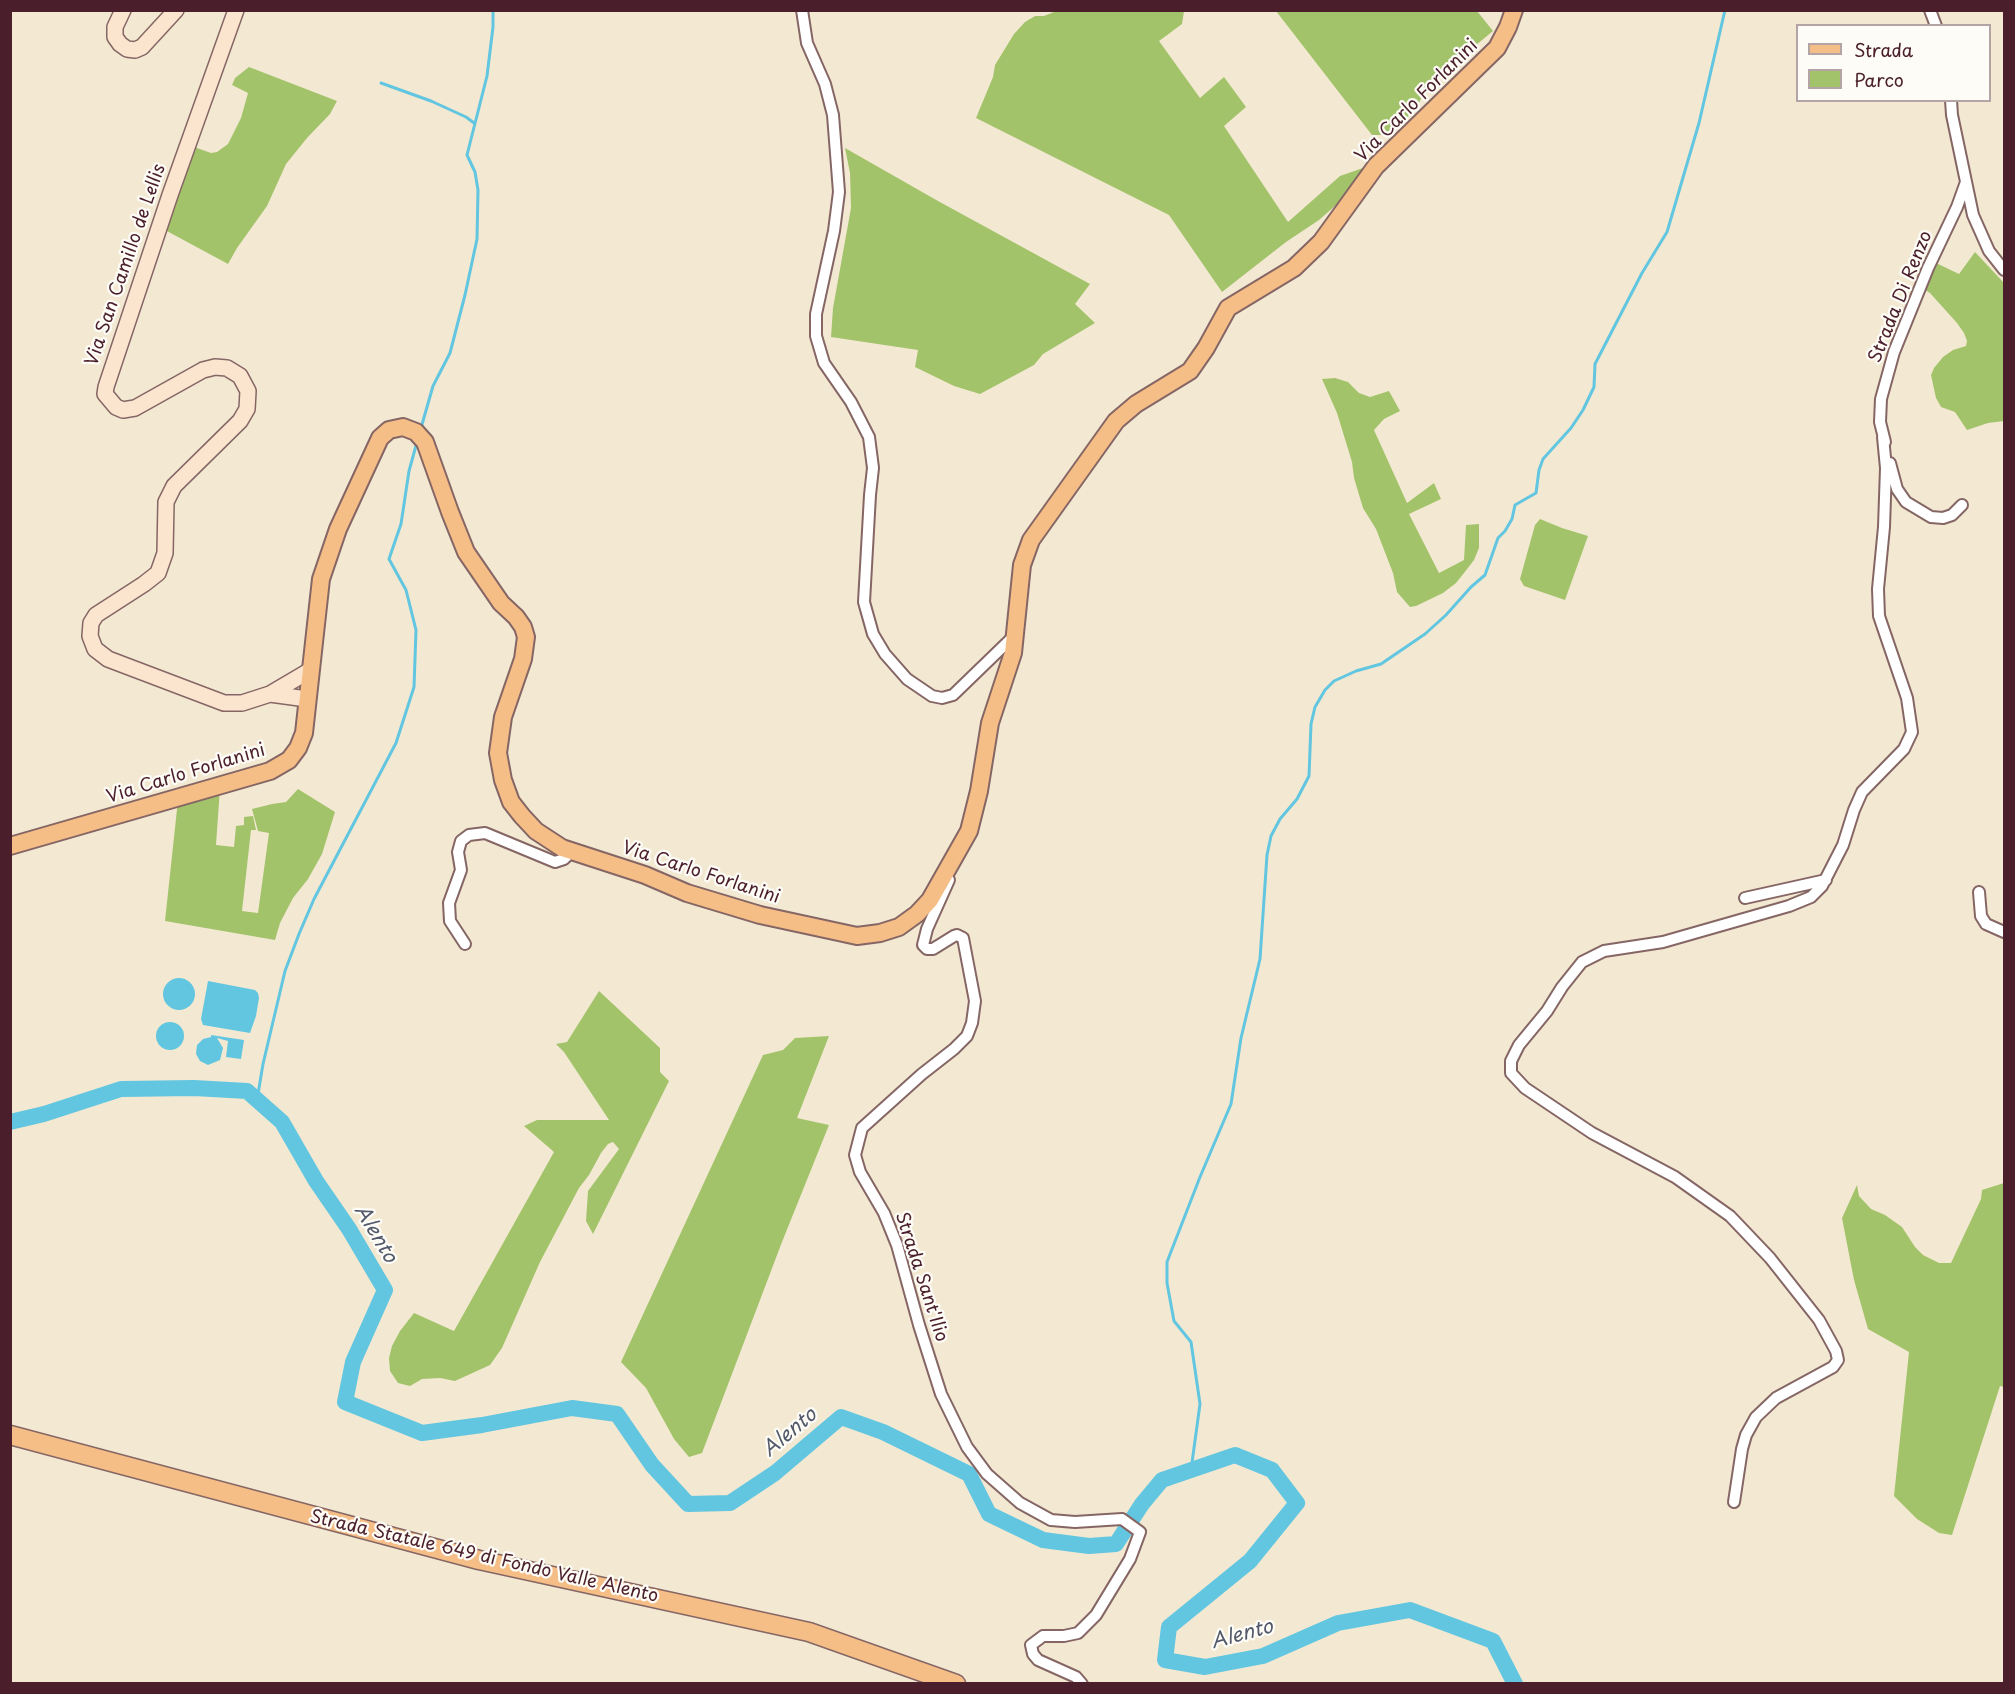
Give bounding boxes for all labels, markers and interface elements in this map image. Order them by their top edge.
legend [1796,24,1991,102]
street label: Via Carlo Forlanini [1351,35,1483,167]
text: Strada [1854,36,1913,63]
text: Parco [1854,66,1904,93]
street label: Via San Camillo de Lellis [81,161,171,369]
street label: Strada Di Renzo [1865,228,1937,366]
street label: Via Carlo Forlanini [104,740,268,808]
street label: Via Carlo Forlanini [619,837,783,909]
water label: Alento [348,1201,402,1267]
street label: Strada Sant'Ilio [890,1209,952,1345]
water label: Alento [758,1404,822,1462]
street label: Strada Statale 649 di Fondo Valle Alento [308,1506,660,1608]
water label: Alento [1208,1615,1276,1655]

